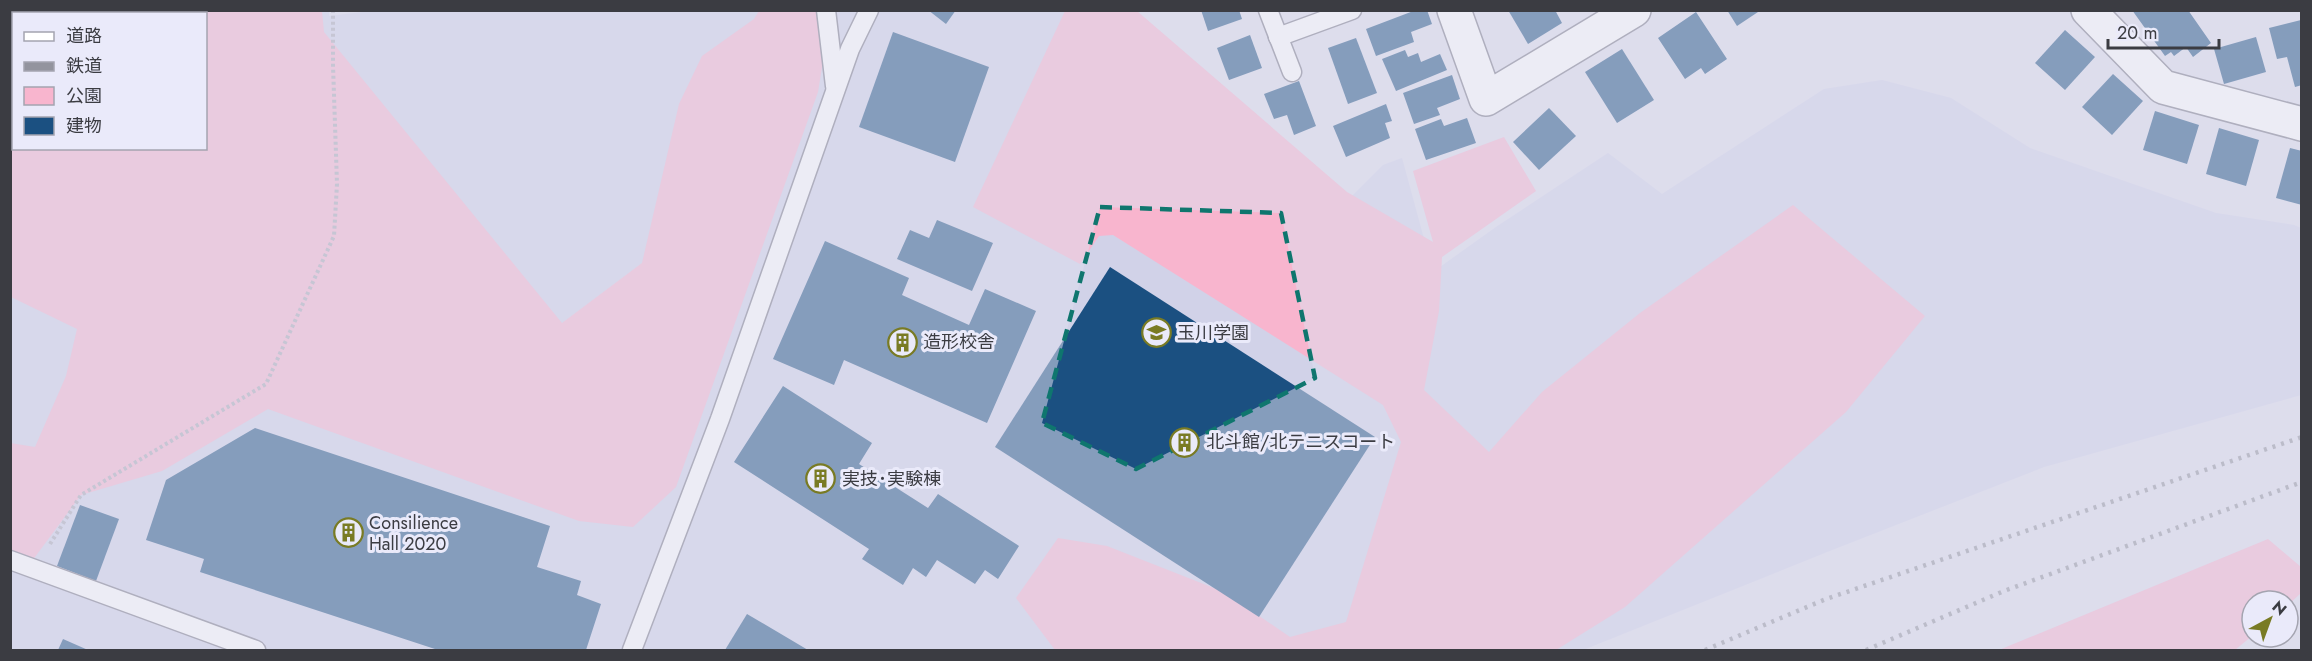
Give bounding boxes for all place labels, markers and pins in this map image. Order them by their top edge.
school or university icon: 玉川学園 [1140,317,1172,349]
place label: 玉川学園 [1177,320,1249,346]
building icon: 造形校舎 [886,326,918,358]
place label: 造形校舎 [923,329,995,355]
building icon: 北斗館/北テニスコート [1169,426,1201,458]
place label: 北斗館/北テニスコート [1206,429,1395,455]
building icon: 実技･実験棟 [805,463,837,495]
place label: 実技･実験棟 [842,466,941,492]
place label: Consilience Hall 2020 [369,510,458,557]
building icon: Consilience Hall 2020 [332,517,364,549]

